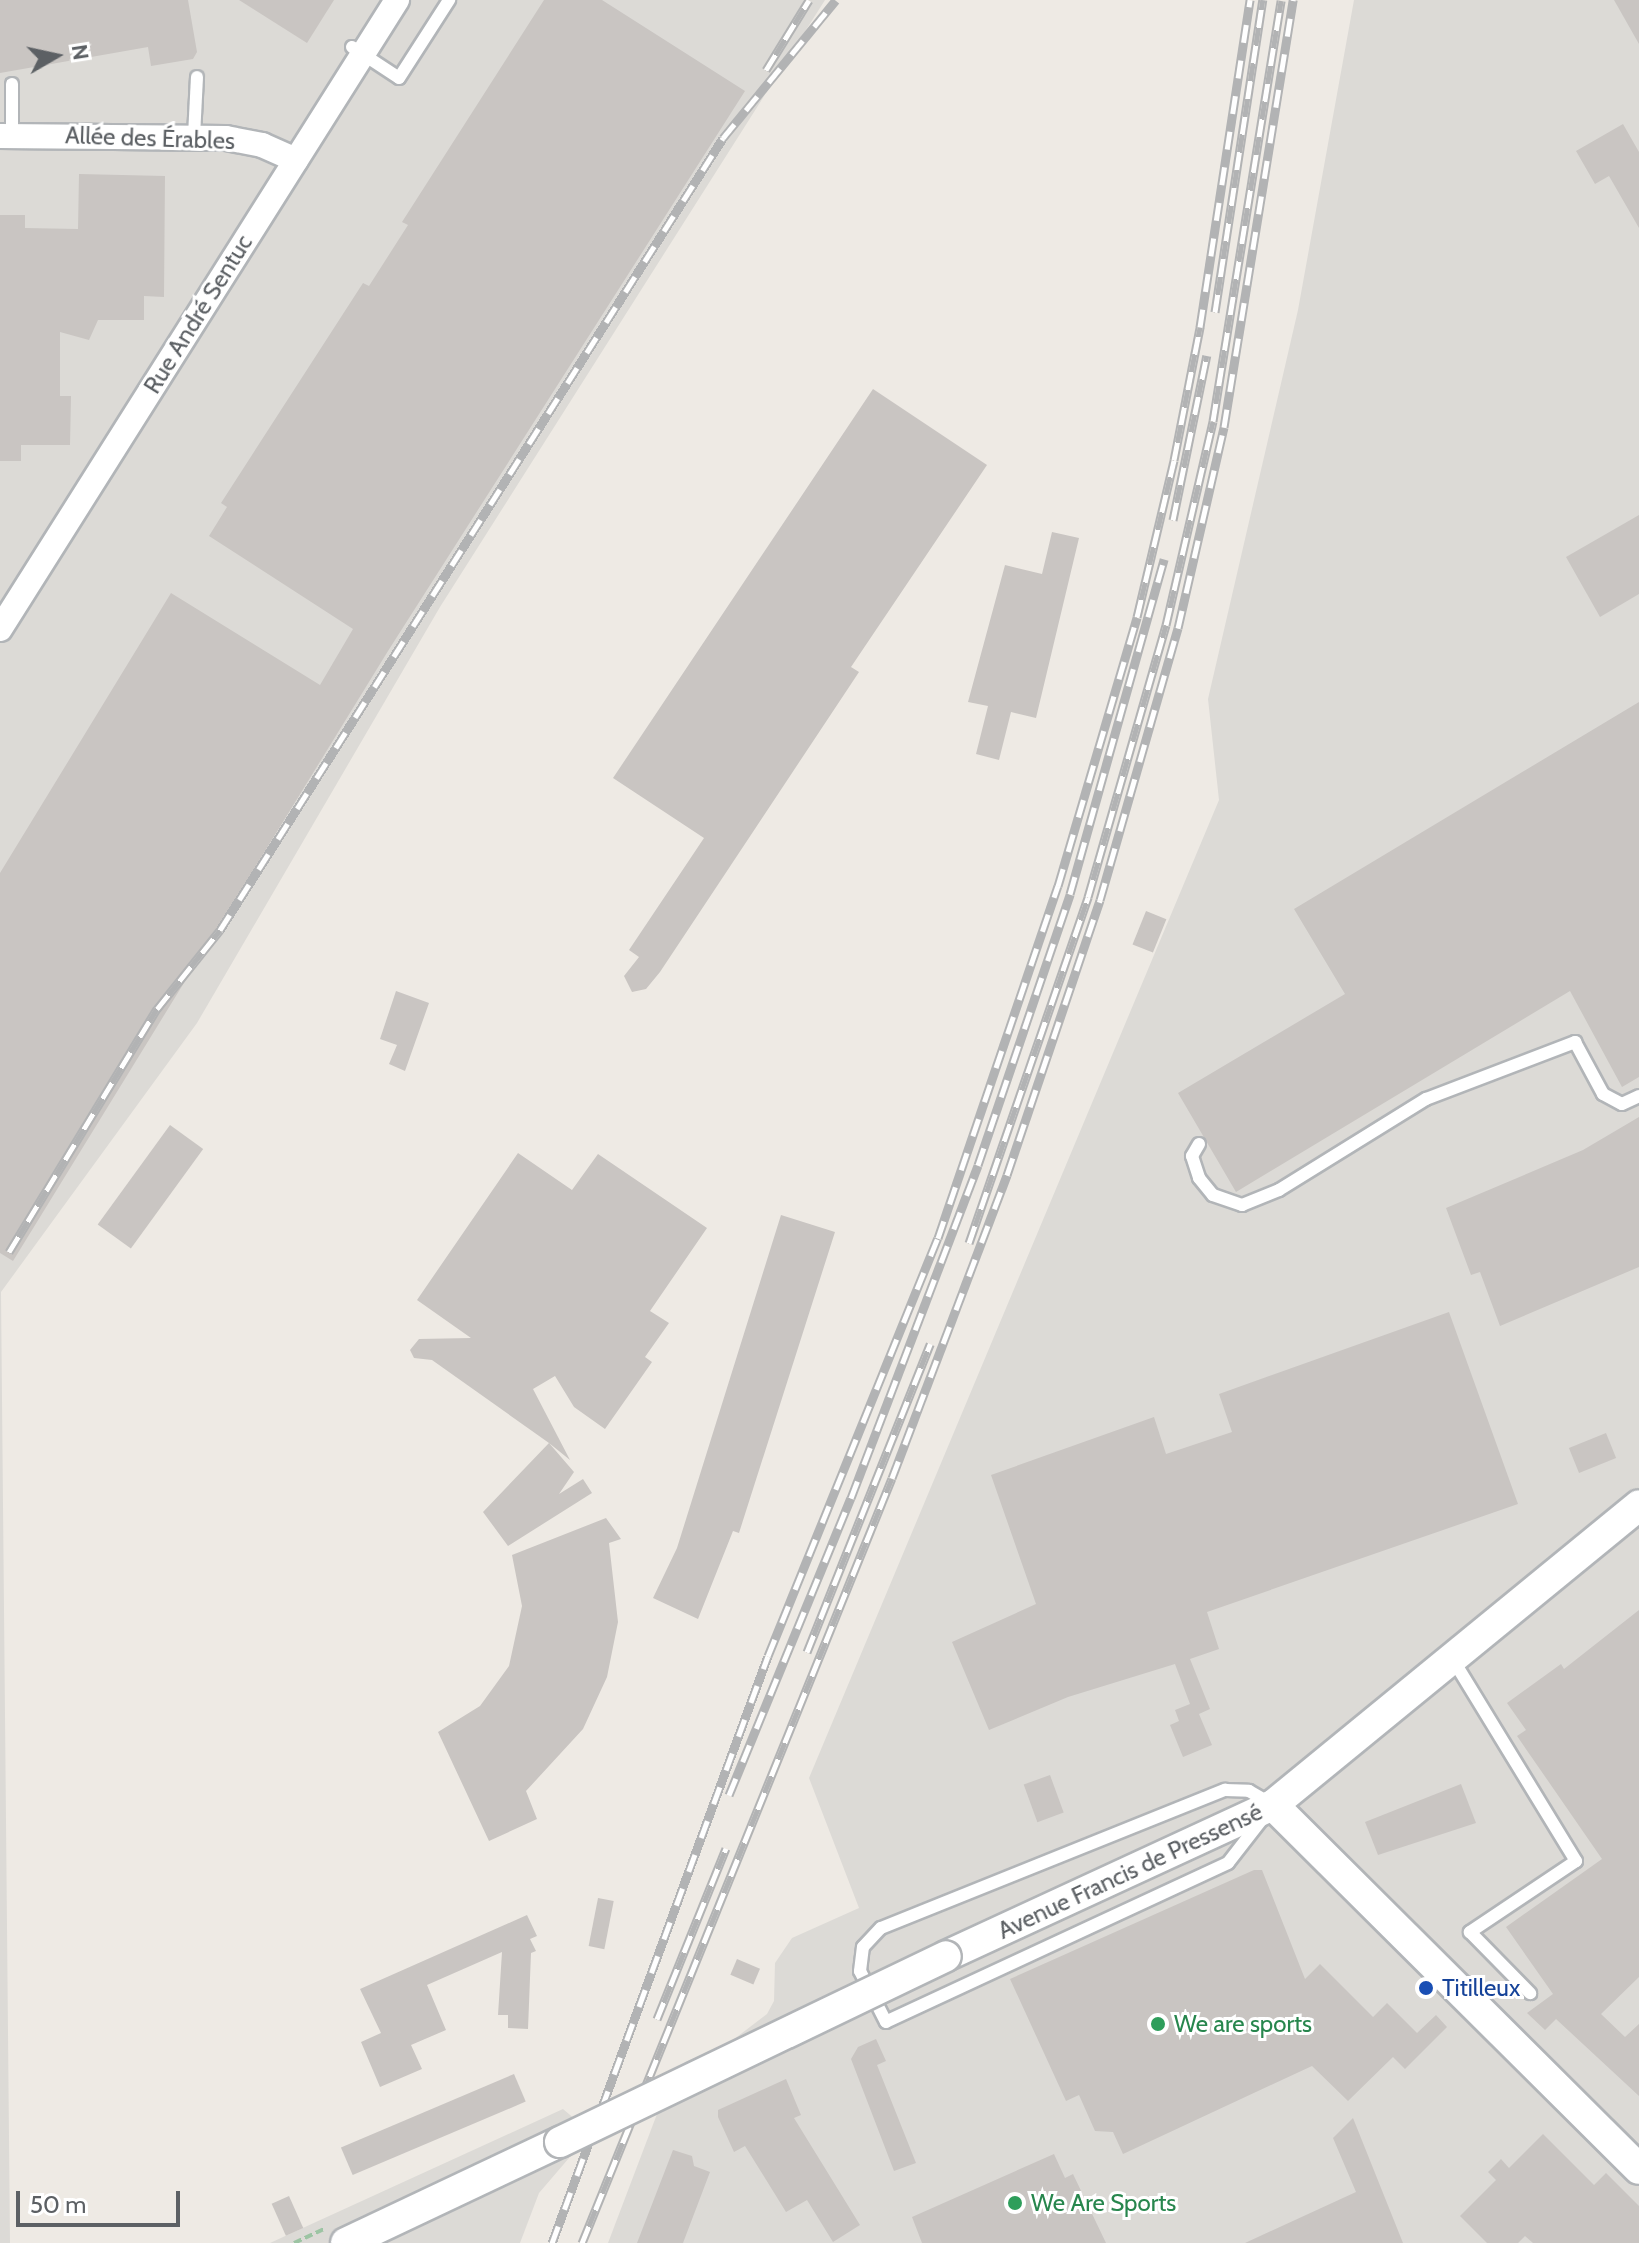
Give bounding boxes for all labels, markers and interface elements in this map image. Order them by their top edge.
north arrow [16,16,96,96]
text: N [66,42,95,62]
street label: Allée des Érables [65,121,235,155]
street label: Rue André Sentuc [138,229,258,399]
street label: Avenue Francis de Pressensé [993,1797,1267,1945]
place label: Titilleux [1442,1974,1520,2002]
marker: Titilleux [1417,1979,1435,1997]
place label: We are sports [1174,2010,1312,2038]
marker: We are sports [1149,2015,1167,2033]
scale bar [20,2175,184,2225]
place label: We Are Sports [1031,2189,1176,2217]
text: 50 m [30,2190,86,2219]
marker: We Are Sports [1006,2194,1024,2212]

